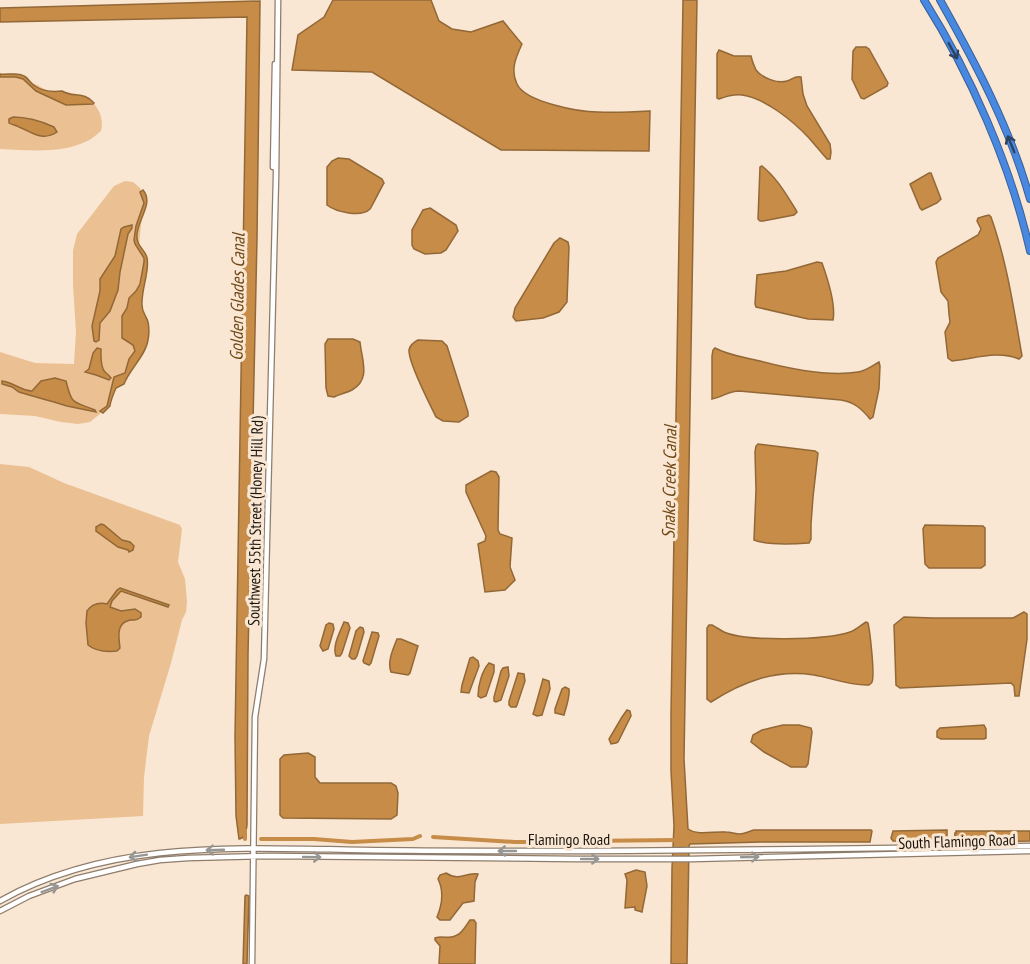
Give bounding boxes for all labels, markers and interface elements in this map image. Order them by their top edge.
one-way arrow [947,42,959,59]
one-way arrow [1005,135,1016,154]
water label: Golden Glades Canal [224,231,250,361]
street label: Southwest 55th Street (Honey Hill Rd) [243,416,267,626]
water label: Snake Creek Canal [657,423,682,539]
street label: Flamingo Road [528,829,610,849]
street label: South Flamingo Road [898,829,1016,853]
one-way arrow [206,844,226,855]
one-way arrow [497,845,517,857]
one-way arrow [129,850,149,861]
one-way arrow [302,851,322,863]
one-way arrow [740,852,760,863]
one-way arrow [580,853,600,865]
one-way arrow [40,882,59,893]

